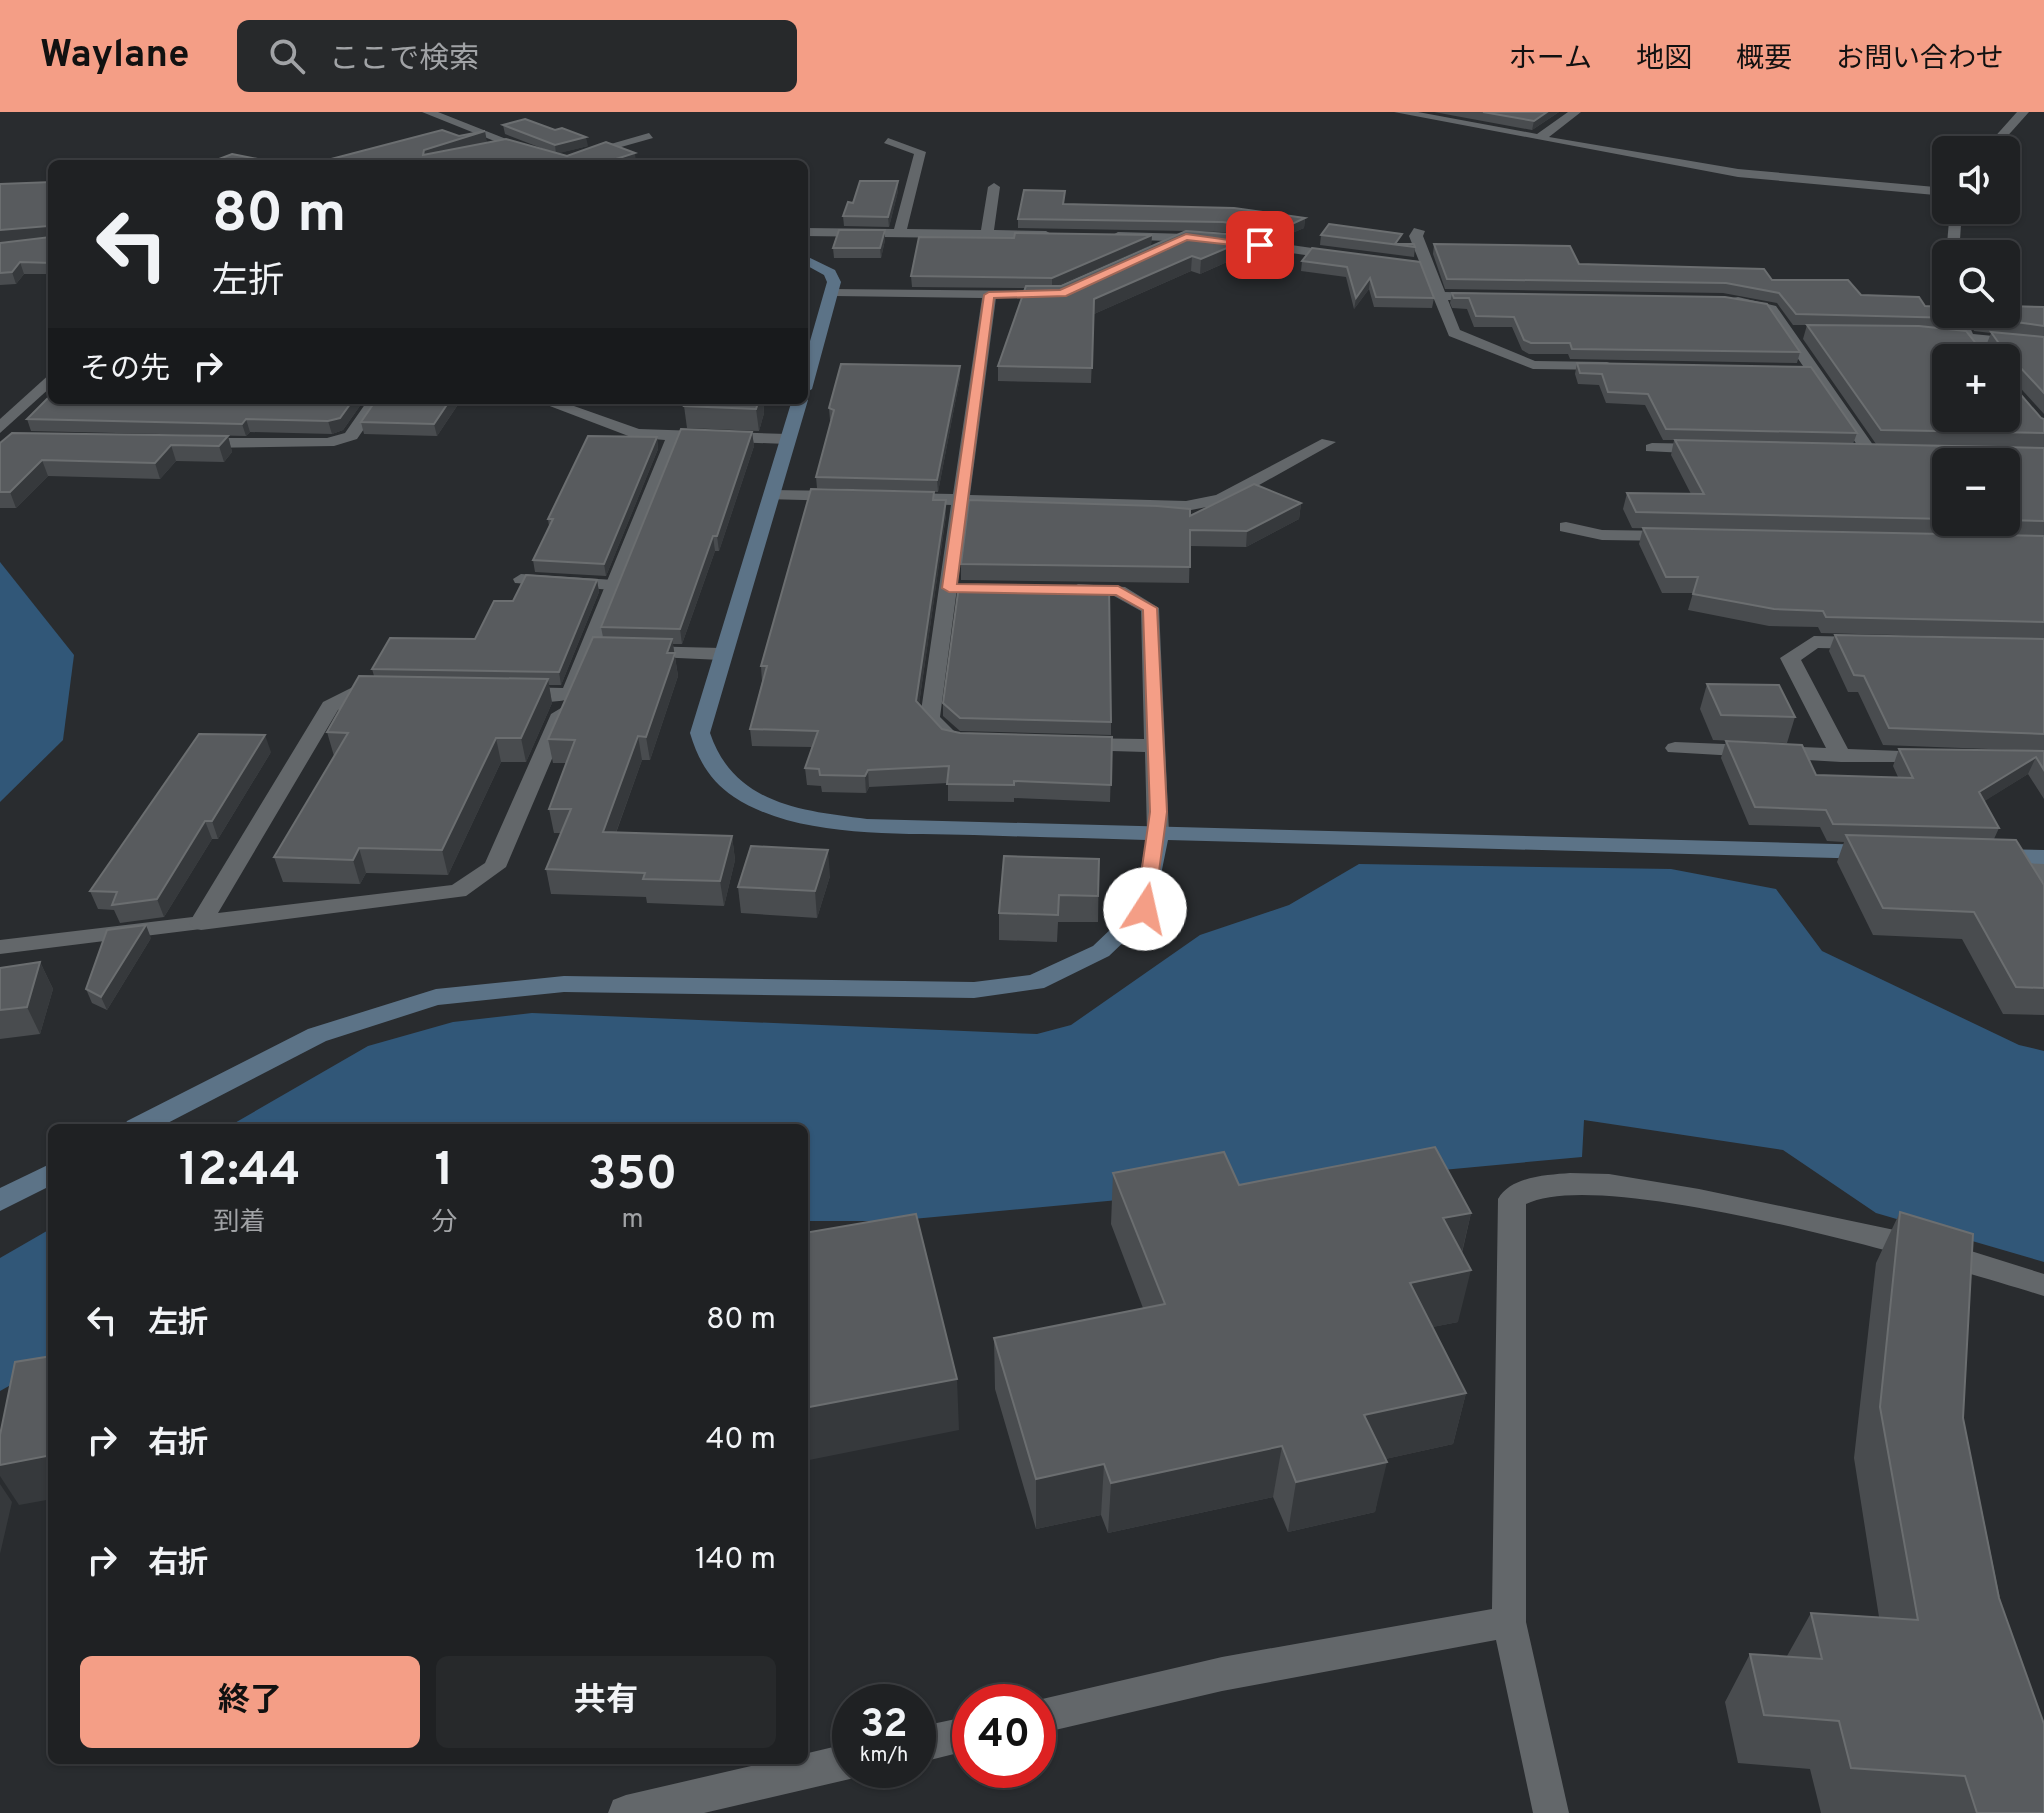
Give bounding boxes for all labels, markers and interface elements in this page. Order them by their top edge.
search box [237,20,797,92]
text: Waylane [40,32,189,81]
icon: search [265,34,309,78]
text: ここで検索 [329,42,479,79]
text: ホーム [1509,42,1592,78]
text: 地図 [1636,42,1692,78]
text: 概要 [1736,42,1792,78]
text: お問い合わせ [1836,42,2004,78]
map controls [1932,136,2020,536]
button: sound [1932,136,2020,224]
text: 80 m [212,181,346,251]
icon: left [80,192,184,296]
pin [1226,211,1294,279]
icon: arrive [1238,223,1282,267]
button: search [1932,240,2020,328]
text: 左折 [212,260,284,306]
icon: right [186,344,230,388]
button: + [1932,344,2020,432]
text: その先 [80,352,170,389]
button: − [1932,448,2020,536]
position arrow [1103,867,1187,951]
text: 12:44 [179,1142,301,1202]
text: 1 [435,1142,454,1202]
text: 350 [588,1146,677,1206]
text: m [622,1204,644,1237]
text: 到着 [214,1207,266,1240]
text: 分 [431,1207,457,1240]
icon: left [80,1298,124,1342]
text: 80 m [706,1302,776,1339]
text: 左折 [148,1306,208,1343]
icon: right [80,1418,124,1462]
text: 40 m [706,1422,776,1459]
text: 右折 [148,1426,208,1463]
icon: right [80,1538,124,1582]
text: 140 m [695,1542,776,1579]
text: 右折 [148,1546,208,1583]
button: 終了 [80,1656,420,1748]
button: 共有 [436,1656,776,1748]
speed limit sign: 40 [952,1684,1056,1788]
text: 32 [860,1701,908,1751]
text: km/h [860,1743,908,1769]

